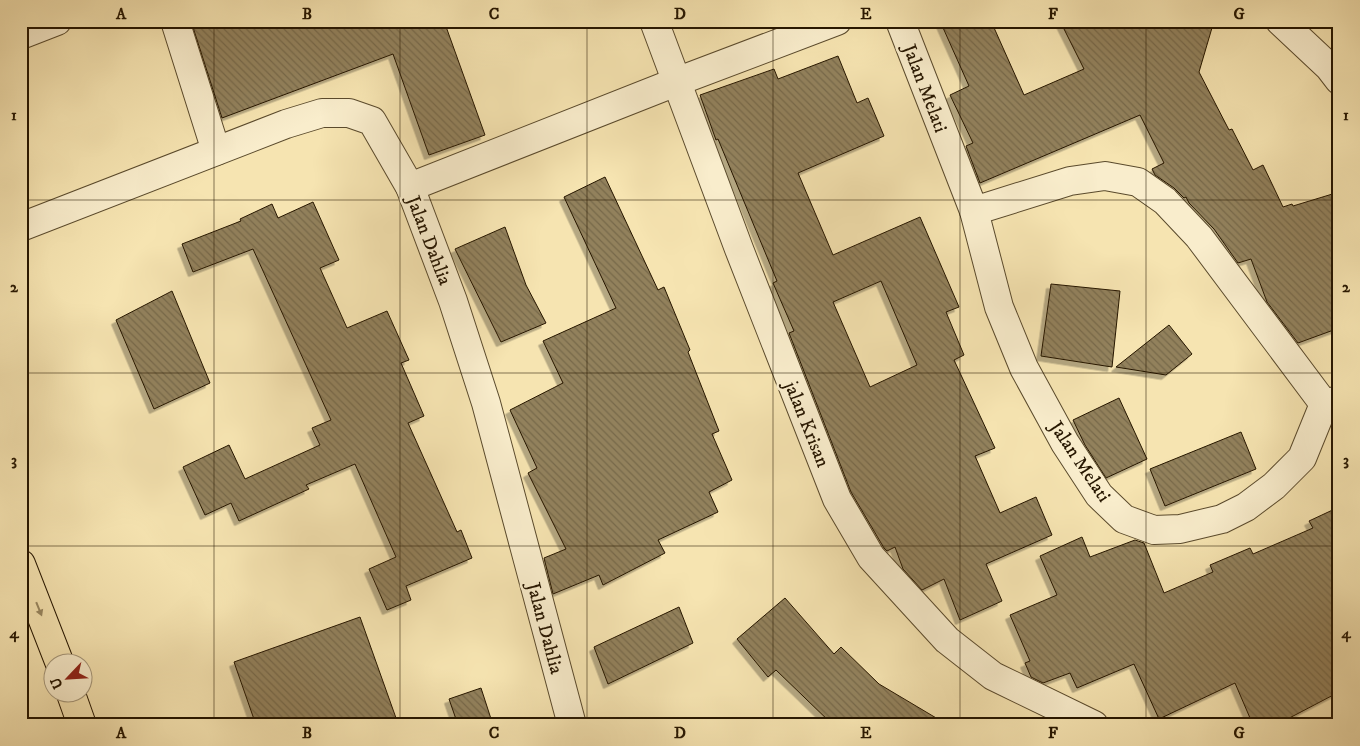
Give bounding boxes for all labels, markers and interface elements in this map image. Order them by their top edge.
text: A [115,4,127,24]
text: B [302,4,312,24]
text: C [489,4,499,24]
text: D [674,4,686,24]
text: E [860,4,872,24]
text: F [1048,4,1058,24]
text: G [1233,4,1245,24]
street label: Jalan Melati [897,39,952,136]
text: 1 [11,105,17,125]
text: 1 [1343,105,1349,125]
street label: Jalan Dahlia [400,191,456,288]
text: 2 [10,277,19,297]
text: 2 [1342,277,1351,297]
street label: jalan Krisan [778,376,834,471]
street label: Jalan Melati [1043,415,1115,507]
text: 3 [11,450,17,470]
text: 3 [1343,450,1349,470]
street label: Jalan Dahlia [521,578,568,677]
one-way arrow [36,602,44,617]
text: 4 [8,623,19,643]
text: 4 [1340,623,1351,643]
north arrow [42,654,92,704]
text: U [47,674,68,692]
text: A [115,723,127,743]
text: B [302,723,312,743]
text: C [489,723,499,743]
text: D [674,723,686,743]
text: E [860,723,872,743]
text: F [1048,723,1058,743]
text: G [1233,723,1245,743]

